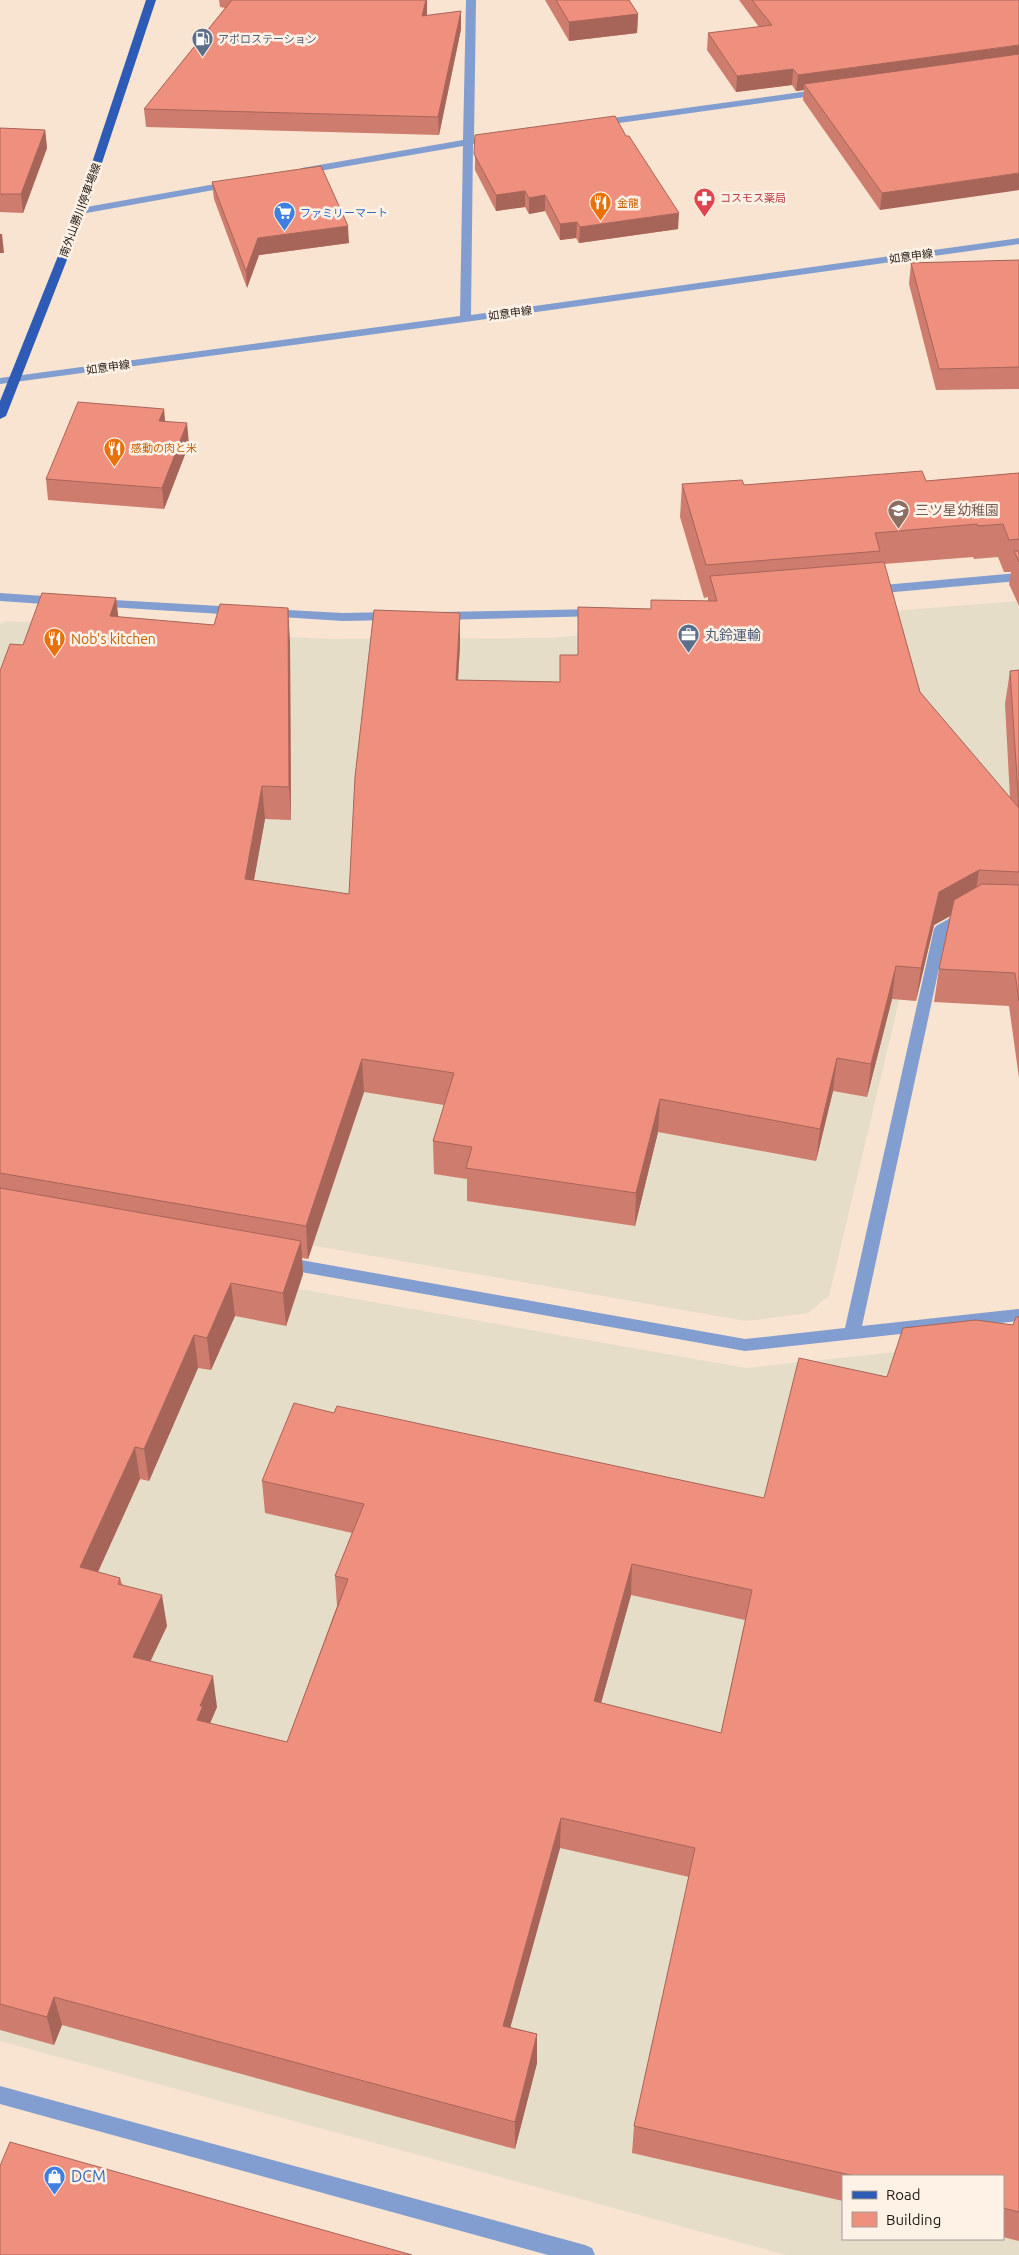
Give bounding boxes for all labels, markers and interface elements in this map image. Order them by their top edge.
fuel station icon: アポロステーション [190,27,214,58]
place label: アポロステーション [218,33,317,45]
street label: 南外山勝川停車場線 [57,161,103,259]
pharmacy icon: コスモス薬局 [692,186,716,217]
restaurant icon: 金龍 [589,191,613,222]
place label: コスモス薬局 [720,192,786,204]
place label: 金龍 [617,197,639,209]
supermarket icon: ファミリーマート [272,201,296,232]
place label: ファミリーマート [300,207,388,219]
street label: 如意申線 [888,247,934,265]
street label: 如意申線 [487,304,533,322]
street label: 如意申線 [85,358,131,376]
restaurant icon: 感動の肉と米 [103,436,127,467]
place label: 感動の肉と米 [131,442,197,454]
school or university icon: 三ツ星幼稚園 [887,498,911,529]
place label: 三ツ星幼稚園 [915,502,999,518]
office icon: 丸鈴運輸 [677,623,701,654]
restaurant icon: Nob's kitchen [43,627,67,658]
place label: 丸鈴運輸 [705,627,761,643]
place label: Nob's kitchen [71,631,156,647]
shop icon: DCM [43,2164,67,2195]
place label: DCM [71,2167,106,2185]
legend [842,2175,1004,2240]
text: Road [886,2186,921,2203]
text: Building [886,2211,941,2228]

